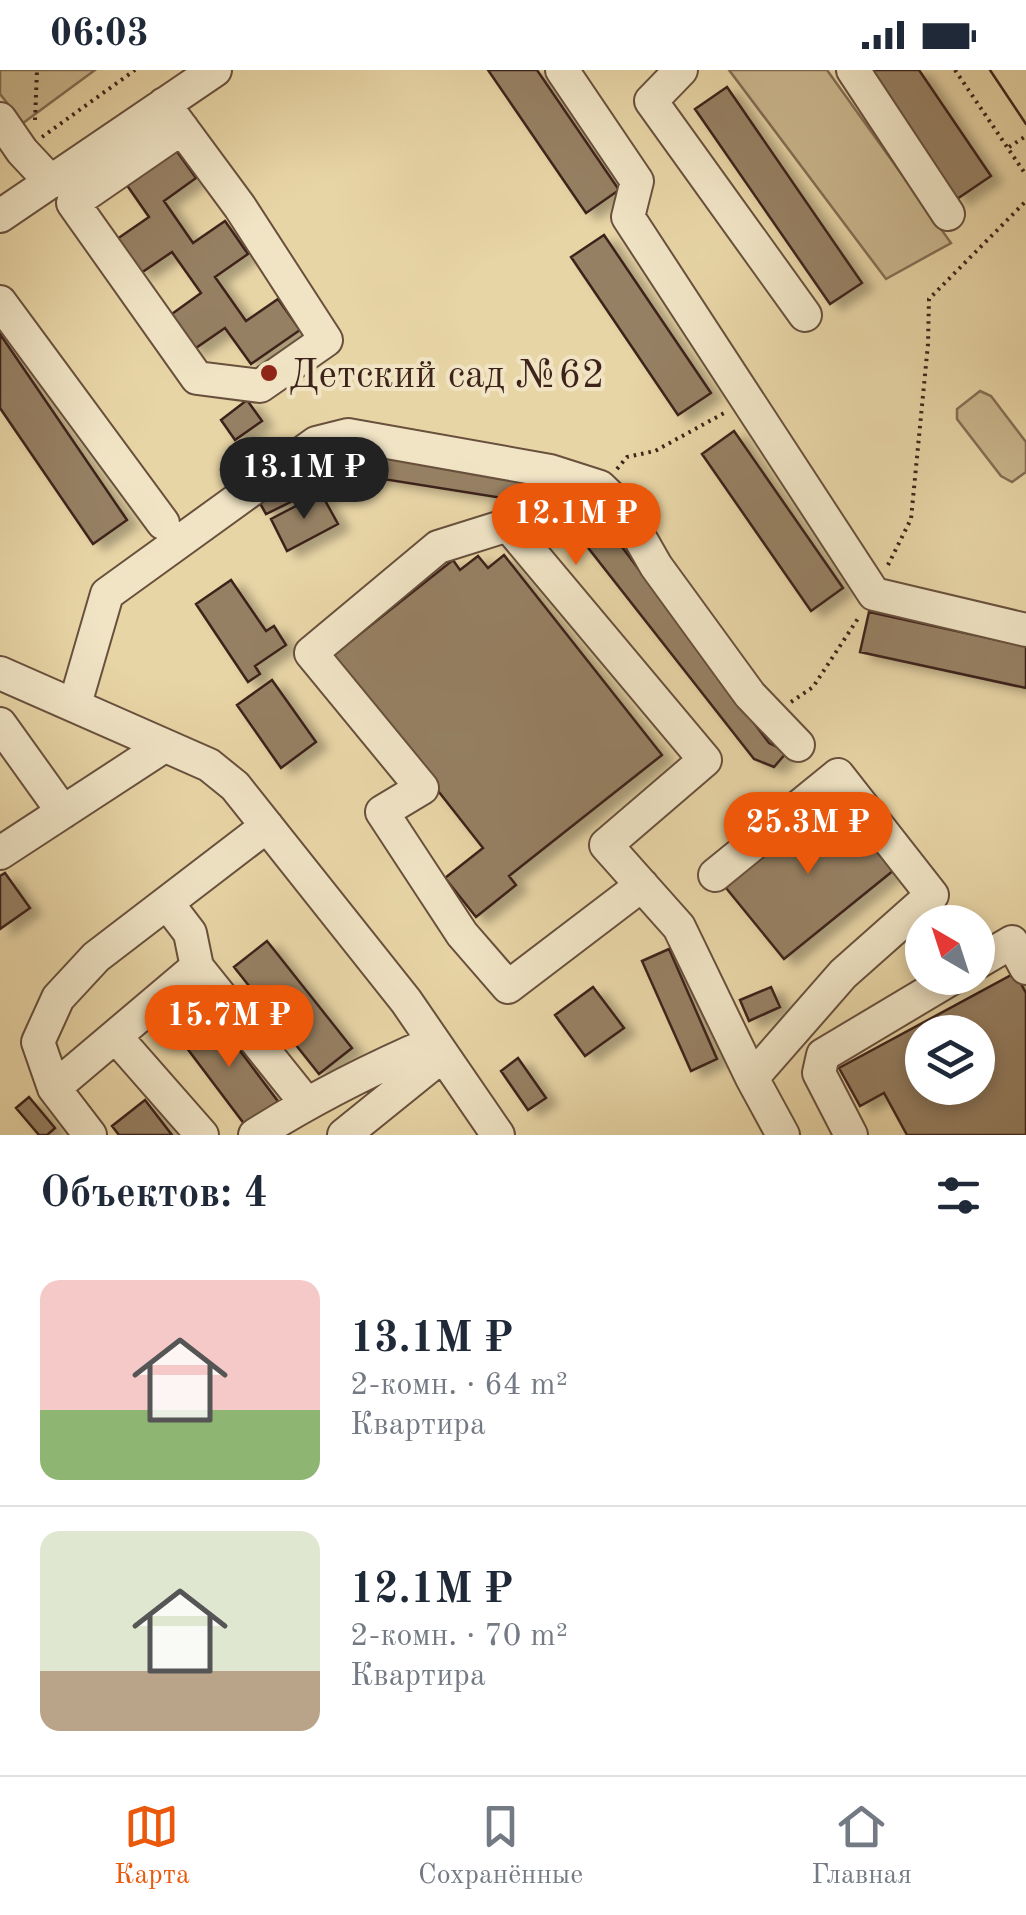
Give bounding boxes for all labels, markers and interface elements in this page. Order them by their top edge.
text: 06:03 [50,16,149,54]
place label: Детский сад №62 [289,357,605,397]
marker: Детский сад №62 [258,362,280,384]
pin: 13.1M ₽ [212,437,396,522]
text: 13.1M ₽ [242,453,366,485]
pin: 12.1M ₽ [484,483,668,568]
text: 12.1M ₽ [514,499,638,531]
pin: 25.3M ₽ [716,792,900,877]
text: 25.3M ₽ [746,808,870,840]
north arrow [905,905,995,995]
map controls [905,905,995,1105]
pin: 15.7M ₽ [137,985,321,1070]
text: 15.7M ₽ [167,1001,291,1033]
button: layers [905,1015,995,1105]
icon: filters [931,1168,986,1223]
text: Объектов: 4 [40,1174,268,1216]
text: 13.1M ₽ [350,1319,513,1361]
icon: home [120,1320,240,1440]
text: 2-комн. · 64 m² [350,1370,568,1402]
text: Квартира [350,1410,486,1442]
text: 12.1M ₽ [350,1570,513,1612]
icon: home [120,1571,240,1691]
text: 2-комн. · 70 m² [350,1621,568,1653]
text: Квартира [350,1661,486,1693]
tab: Карта [114,1799,190,1894]
tab: Сохранённые [418,1799,583,1894]
tab: Главная [811,1799,912,1894]

